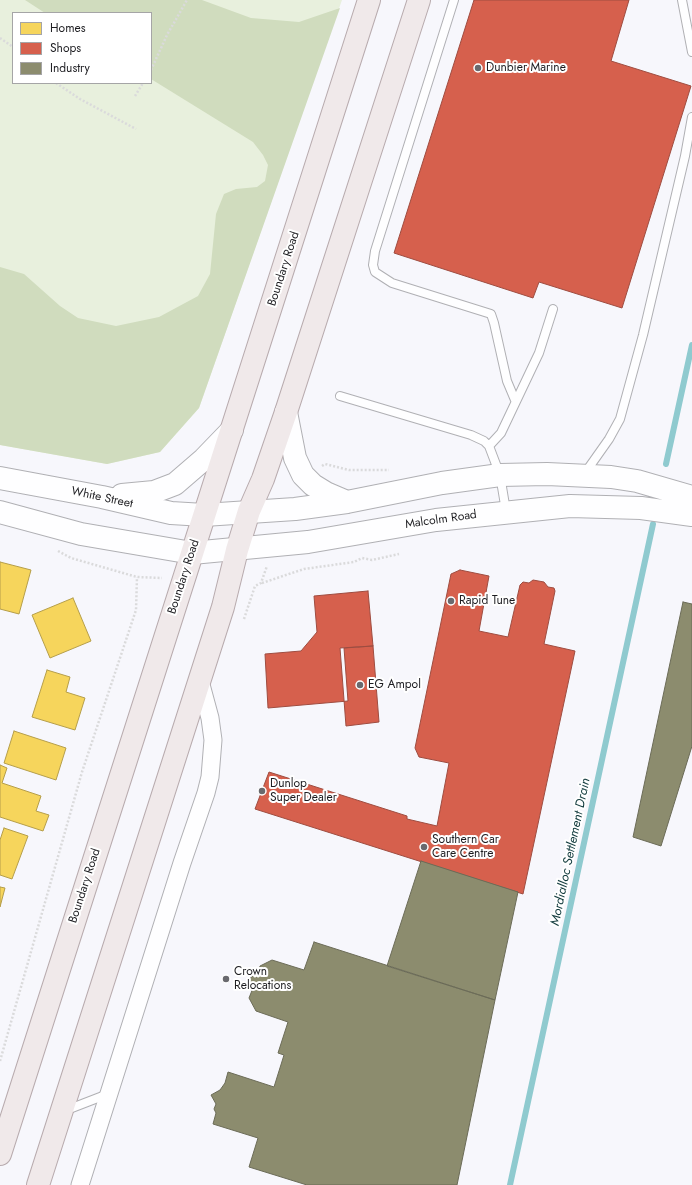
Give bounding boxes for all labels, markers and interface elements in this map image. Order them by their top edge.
legend [12,12,152,84]
text: Homes [50,19,86,37]
text: Shops [50,39,81,57]
text: Industry [50,59,90,77]
place label: Dunbier Marine [486,61,566,75]
marker: Dunbier Marine [473,63,483,73]
street label: Boundary Road [265,230,303,308]
street label: White Street [70,484,134,512]
street label: Malcolm Road [404,508,478,532]
street label: Boundary Road [165,538,203,616]
place label: Rapid Tune [459,594,515,608]
marker: Rapid Tune [446,596,456,606]
place label: EG Ampol [368,678,421,692]
marker: EG Ampol [355,680,365,690]
place label: Dunlop Super Dealer [270,777,337,805]
water label: Mordialloc Settlement Drain [548,777,594,927]
marker: Dunlop Super Dealer [257,786,267,796]
place label: Southern Car Care Centre [432,833,499,861]
marker: Southern Car Care Centre [419,842,429,852]
street label: Boundary Road [66,847,104,925]
place label: Crown Relocations [234,965,291,993]
marker: Crown Relocations [221,974,231,984]

